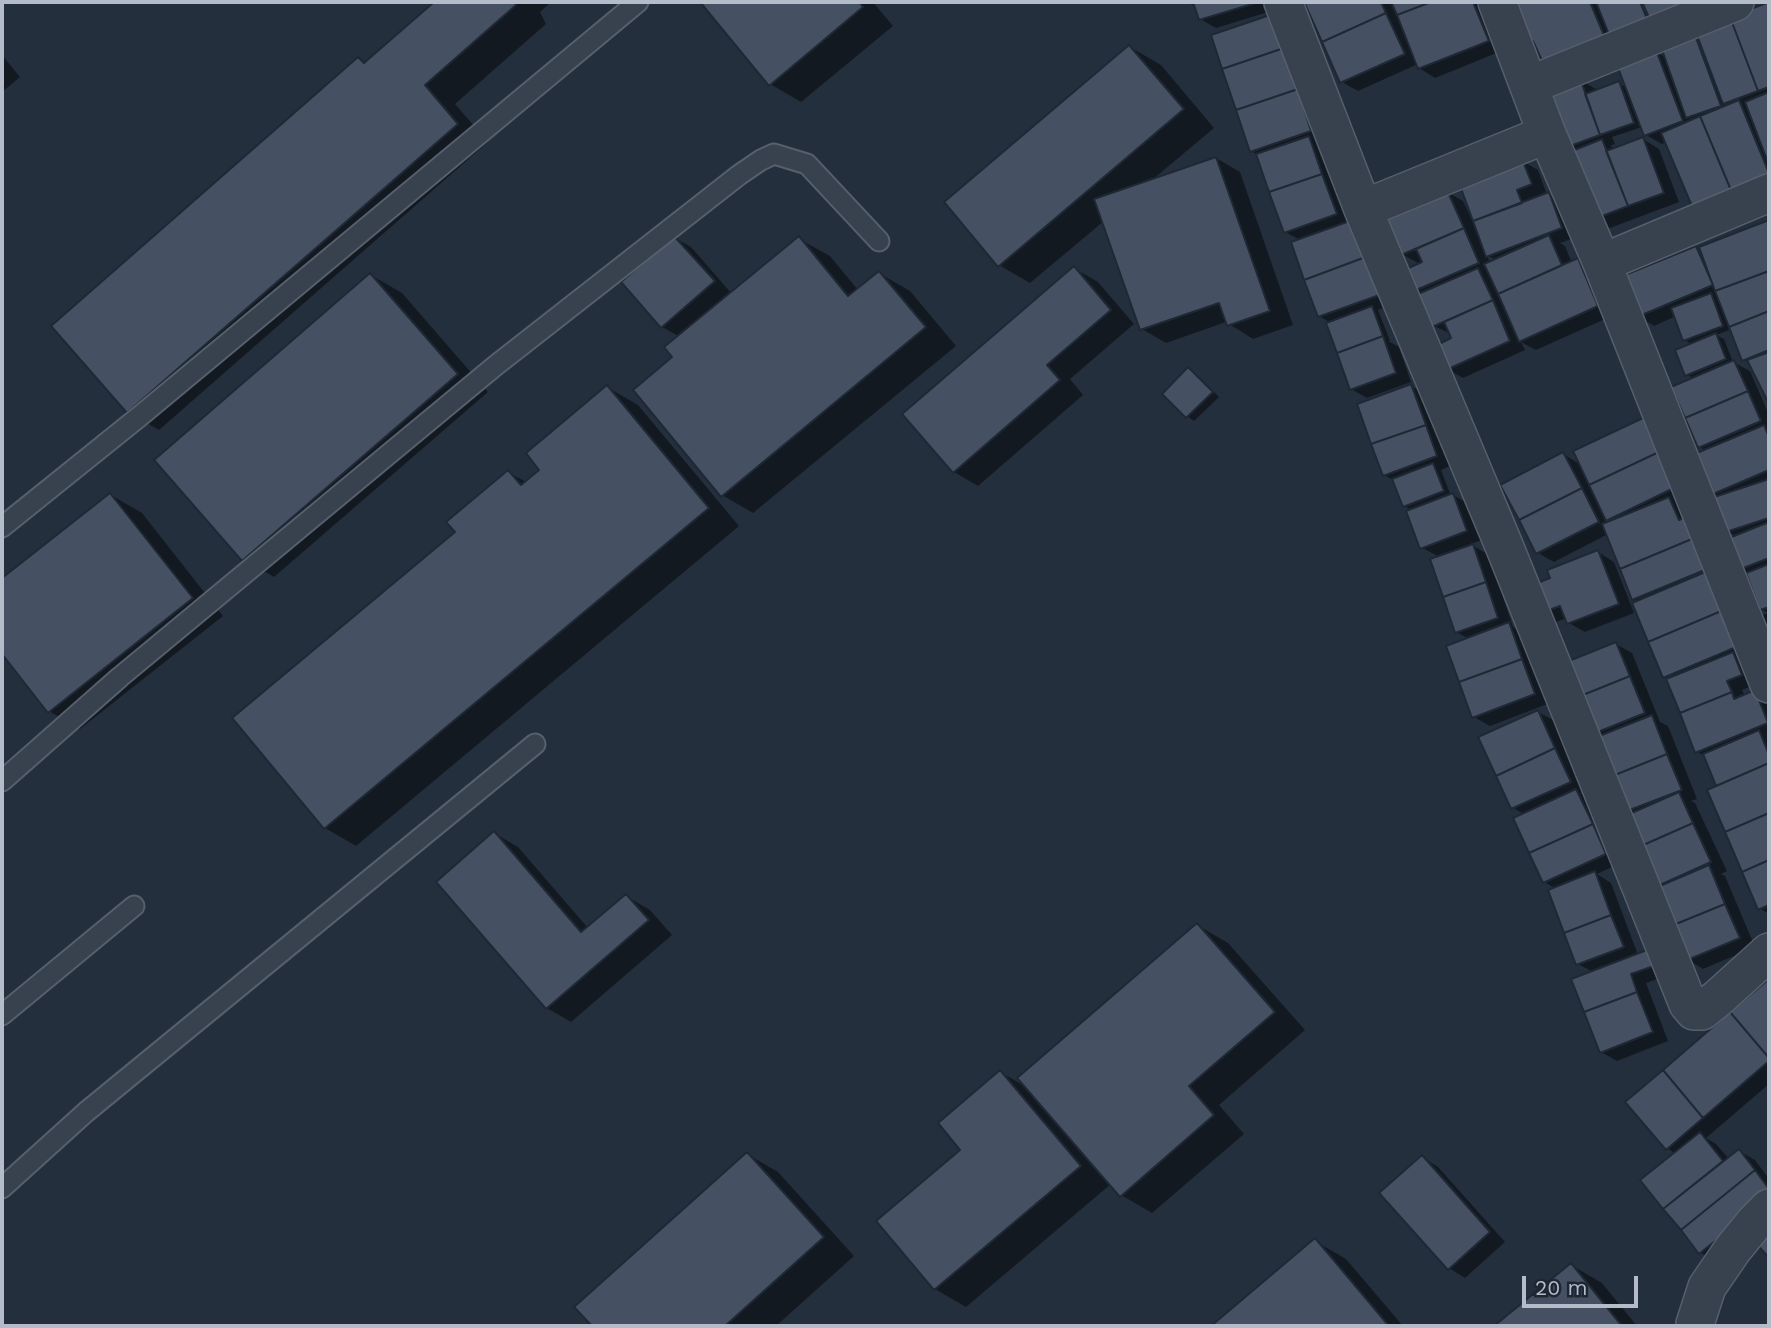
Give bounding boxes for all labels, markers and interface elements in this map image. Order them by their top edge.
scale bar [1526,1262,1642,1306]
text: 20 m [1535,1275,1587,1300]

